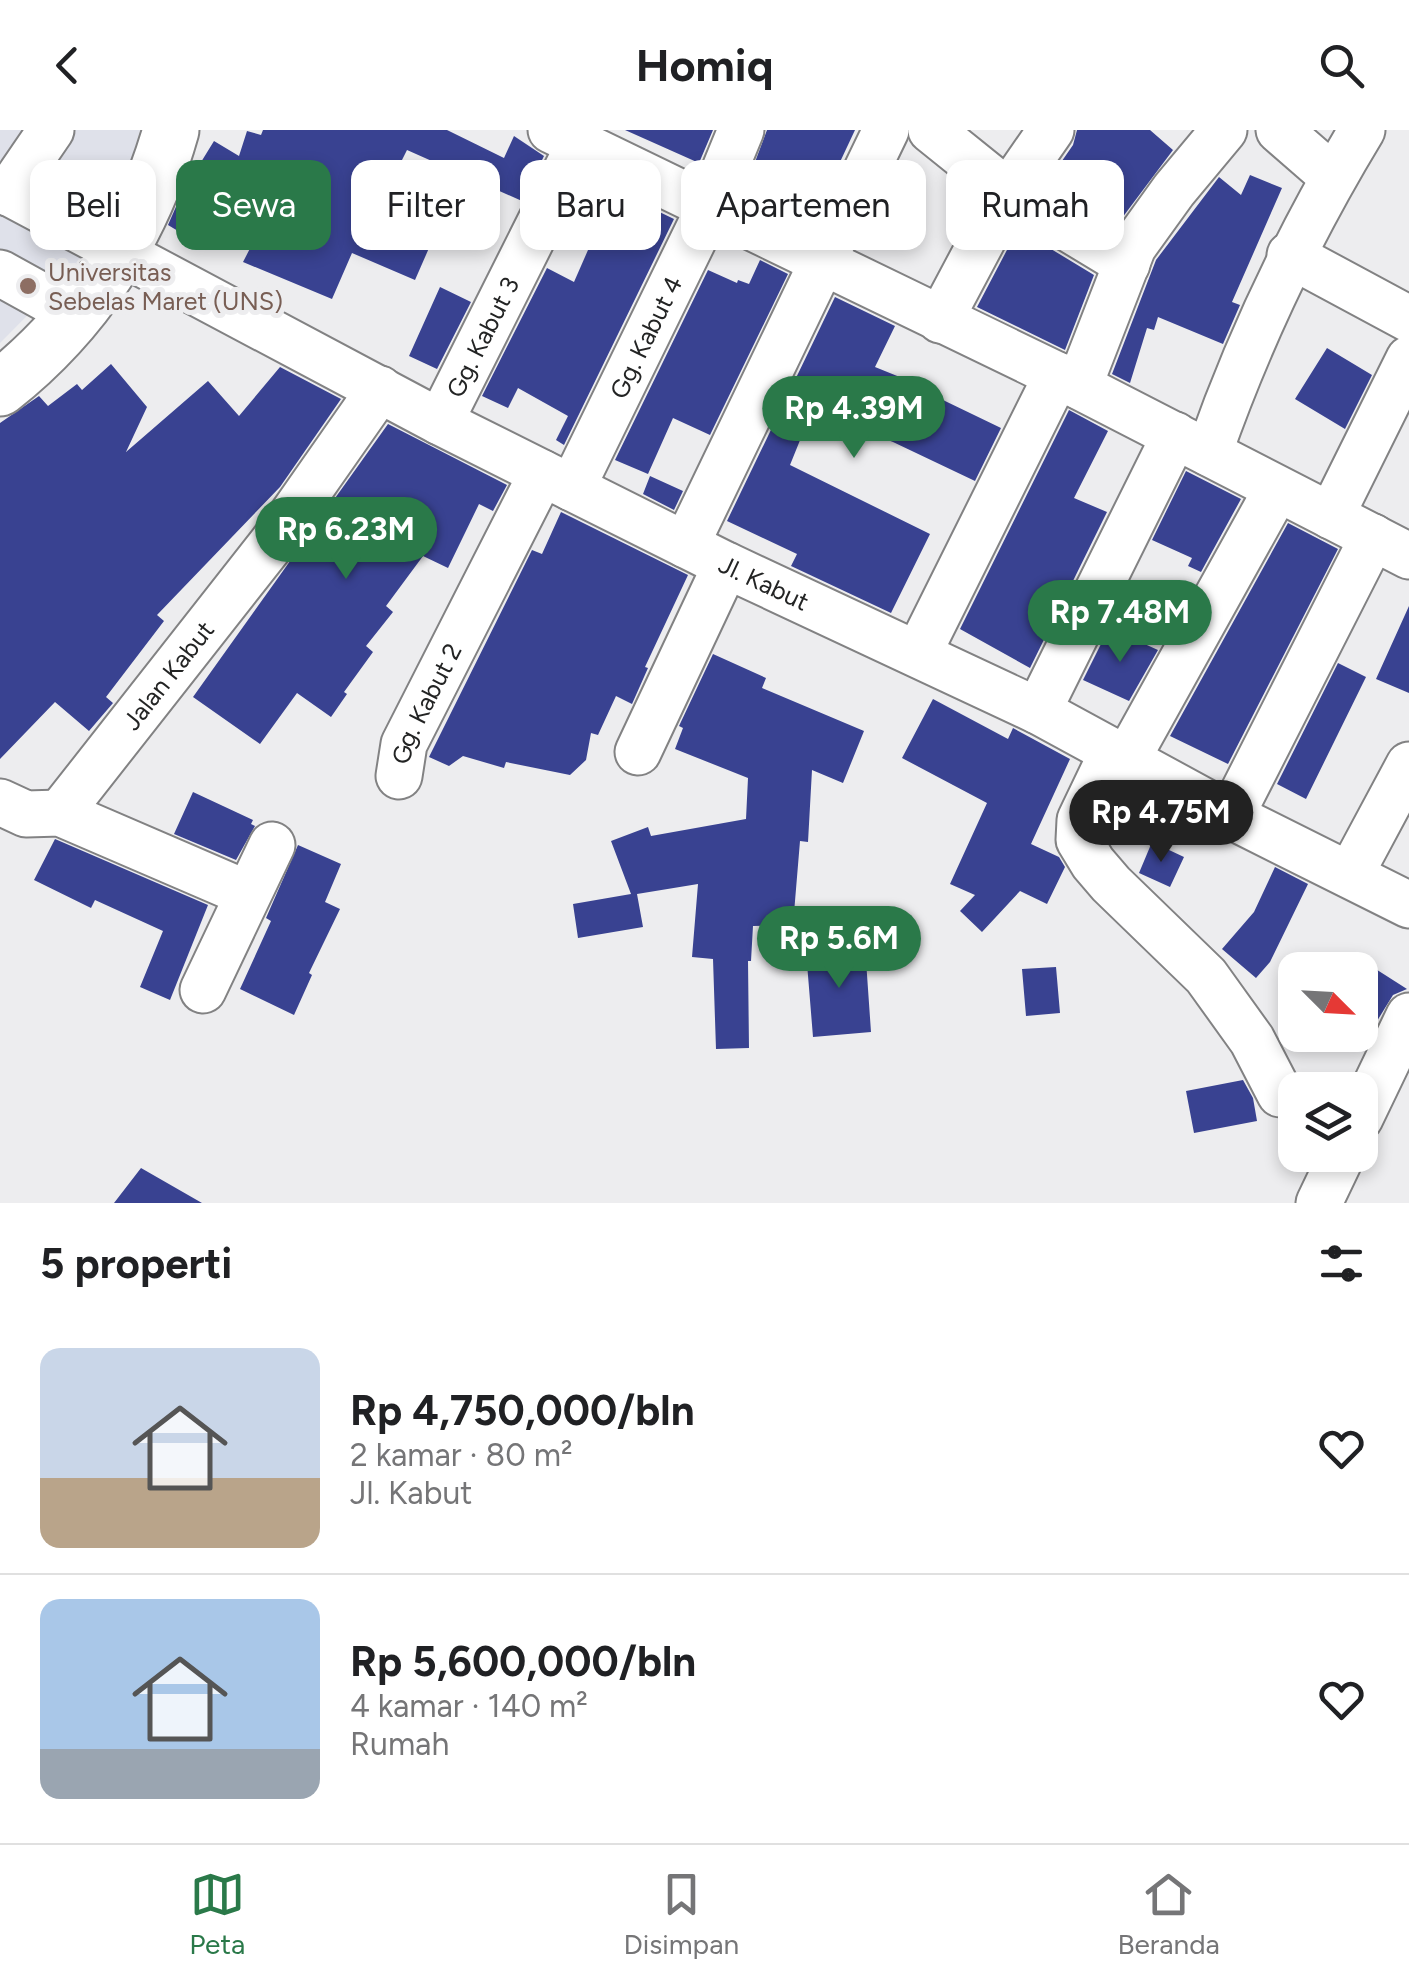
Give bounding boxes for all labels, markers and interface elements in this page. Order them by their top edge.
icon: back [40,38,95,93]
text: Homiq [636,38,773,92]
icon: search [1314,38,1369,93]
chip: Beli [30,160,156,250]
chip: Sewa [176,160,331,250]
chip: Filter [351,160,500,250]
chip: Baru [520,160,661,250]
chip: Apartemen [681,160,926,250]
chip: Rumah [946,160,1124,250]
place label: Universitas Sebelas Maret (UNS) [48,257,283,316]
street label: Gg. Kabut 4 [603,271,688,403]
street label: Gg. Kabut 3 [440,272,525,402]
marker: Universitas Sebelas Maret (UNS) [17,275,39,297]
pin: Rp 4.39M [751,376,957,461]
text: Rp 4.39M [784,389,924,427]
pin: Rp 6.23M [243,497,449,582]
text: Rp 6.23M [277,510,415,548]
street label: Jl. Kabut [714,549,814,617]
pin: Rp 7.48M [1017,580,1223,665]
text: Rp 7.48M [1050,593,1190,631]
street label: Jalan Kabut [116,615,220,736]
street label: Gg. Kabut 2 [386,638,468,766]
pin: Rp 4.75M [1058,780,1264,865]
text: Rp 4.75M [1091,793,1231,831]
pin: Rp 5.6M [747,906,931,991]
text: Rp 5.6M [779,919,899,957]
north arrow [1278,952,1378,1052]
map controls [1278,952,1378,1172]
button: layers [1278,1072,1378,1172]
icon: filters [1314,1236,1369,1291]
text: 5 properti [40,1238,232,1289]
text: Rp 4,750,000/bln [350,1385,695,1436]
icon: home [120,1388,240,1508]
icon: heart [1314,1421,1369,1476]
text: 2 kamar · 80 m² [350,1436,572,1474]
text: Jl. Kabut [350,1474,472,1512]
text: Rp 5,600,000/bln [350,1636,696,1687]
icon: home [120,1639,240,1759]
icon: heart [1314,1672,1369,1727]
text: 4 kamar · 140 m² [350,1687,588,1725]
text: Rumah [350,1725,449,1763]
tab: Peta [189,1867,245,1961]
tab: Disimpan [623,1867,739,1961]
tab: Beranda [1117,1867,1220,1961]

